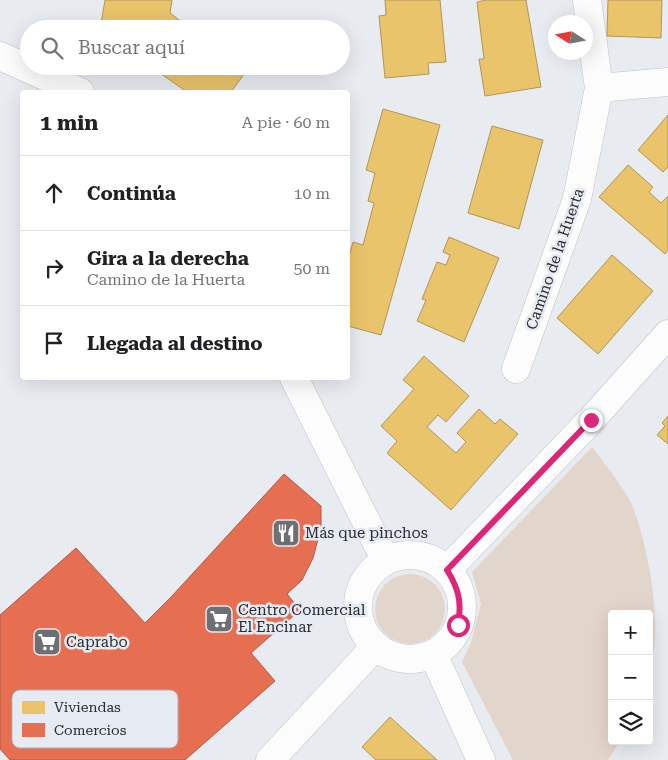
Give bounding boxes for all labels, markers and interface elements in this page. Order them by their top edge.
north arrow [548,15,593,60]
search box [20,20,350,75]
icon: search [38,34,66,62]
text: Buscar aquí [78,36,185,59]
text: 1 min [40,111,98,135]
text: A pie · 60 m [242,113,330,132]
icon: ahead [40,179,68,207]
text: Continúa [87,182,176,205]
text: 10 m [293,184,330,203]
street label: Camino de la Huerta [522,186,588,332]
text: Gira a la derecha [87,247,249,270]
icon: right [40,254,68,282]
text: 50 m [293,259,330,278]
text: Camino de la Huerta [87,270,245,289]
icon: arrive [40,329,68,357]
text: Llegada al destino [87,332,263,355]
route end [580,409,603,432]
restaurant icon: Más que pinchos [271,518,301,548]
place label: Más que pinchos [305,524,428,542]
place label: Centro Comercial El Encinar [238,601,366,636]
supermarket icon: Centro Comercial El Encinar [204,604,234,634]
map controls [608,610,653,745]
button: + [608,610,653,655]
route start [447,614,470,637]
supermarket icon: Caprabo [32,627,62,657]
place label: Caprabo [66,633,128,651]
button: − [608,655,653,700]
legend [12,690,178,748]
text: Viviendas [54,699,121,715]
button: layers [608,700,653,745]
text: Comercios [54,722,127,738]

